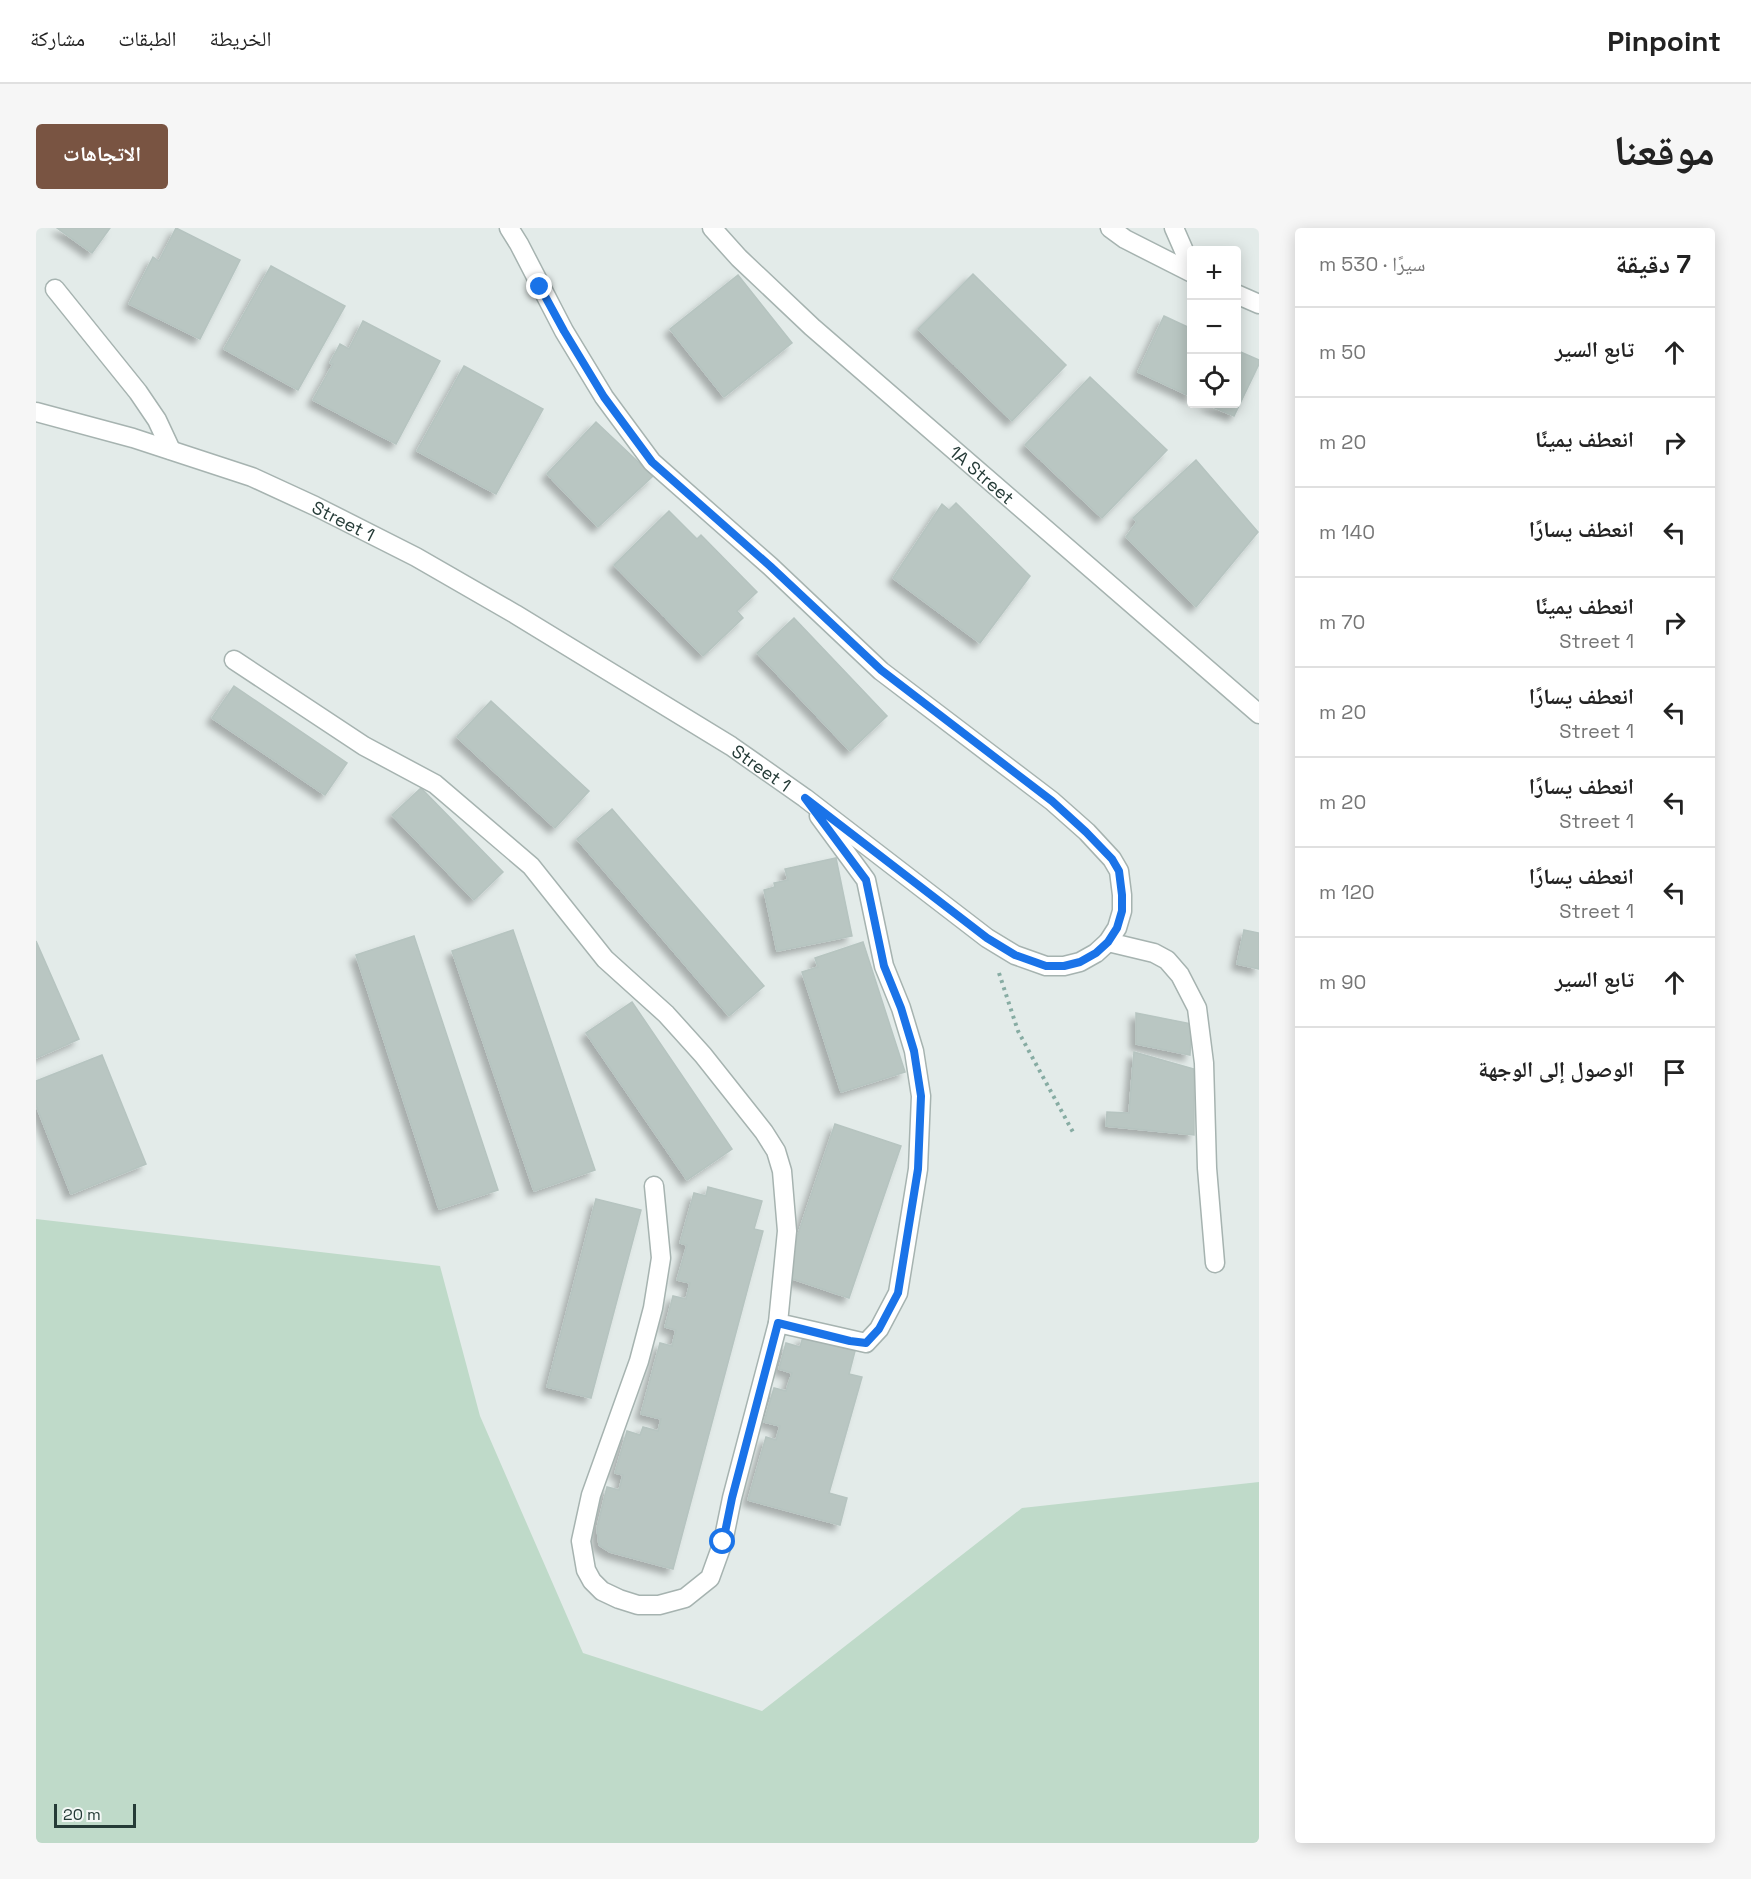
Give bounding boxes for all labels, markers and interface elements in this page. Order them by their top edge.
text: Pinpoint [1607,23,1721,59]
text: مشاركة [30,25,85,52]
text: الطبقات [118,25,177,52]
text: الخريطة [210,25,271,52]
button: الاتجاهات [36,124,168,189]
text: موقعنا [1614,124,1715,177]
map controls [1187,246,1241,408]
button: + [1187,246,1241,300]
text: 7 دقيقة [1615,247,1691,281]
text: سيرًا · 530 m [1319,251,1425,277]
route end [526,273,552,299]
button: − [1187,300,1241,354]
text: تابع السير [1555,335,1634,363]
icon: ahead [1658,336,1691,369]
text: 50 m [1319,339,1366,365]
button: locate [1187,354,1241,408]
text: انعطف يمينًا [1535,425,1634,453]
icon: right [1658,426,1691,459]
text: 20 m [1319,429,1366,455]
street label: 1A Street [945,440,1019,509]
street label: Street 1 [308,495,379,546]
text: انعطف يسارًا [1529,515,1634,543]
icon: left [1658,516,1691,549]
text: 140 m [1319,519,1375,545]
text: انعطف يمينًا [1535,592,1634,620]
icon: right [1658,606,1691,639]
text: 70 m [1319,609,1365,635]
text: Street 1 [1559,628,1634,654]
text: انعطف يسارًا [1529,682,1634,710]
icon: left [1658,696,1691,729]
text: 20 m [1319,699,1366,725]
text: Street 1 [1559,718,1634,744]
street label: Street 1 [728,739,796,796]
text: انعطف يسارًا [1529,772,1634,800]
icon: left [1658,786,1691,819]
text: 20 m [1319,789,1366,815]
text: Street 1 [1559,808,1634,834]
text: انعطف يسارًا [1529,862,1634,890]
icon: left [1658,876,1691,909]
text: 120 m [1319,879,1375,905]
text: Street 1 [1559,898,1634,924]
text: تابع السير [1555,965,1634,993]
icon: ahead [1658,966,1691,999]
text: 90 m [1319,969,1366,995]
text: الوصول إلى الوجهة [1478,1055,1634,1083]
icon: arrive [1658,1056,1691,1089]
route start [709,1528,735,1554]
scale bar [54,1801,136,1828]
text: 20 m [63,1804,101,1825]

